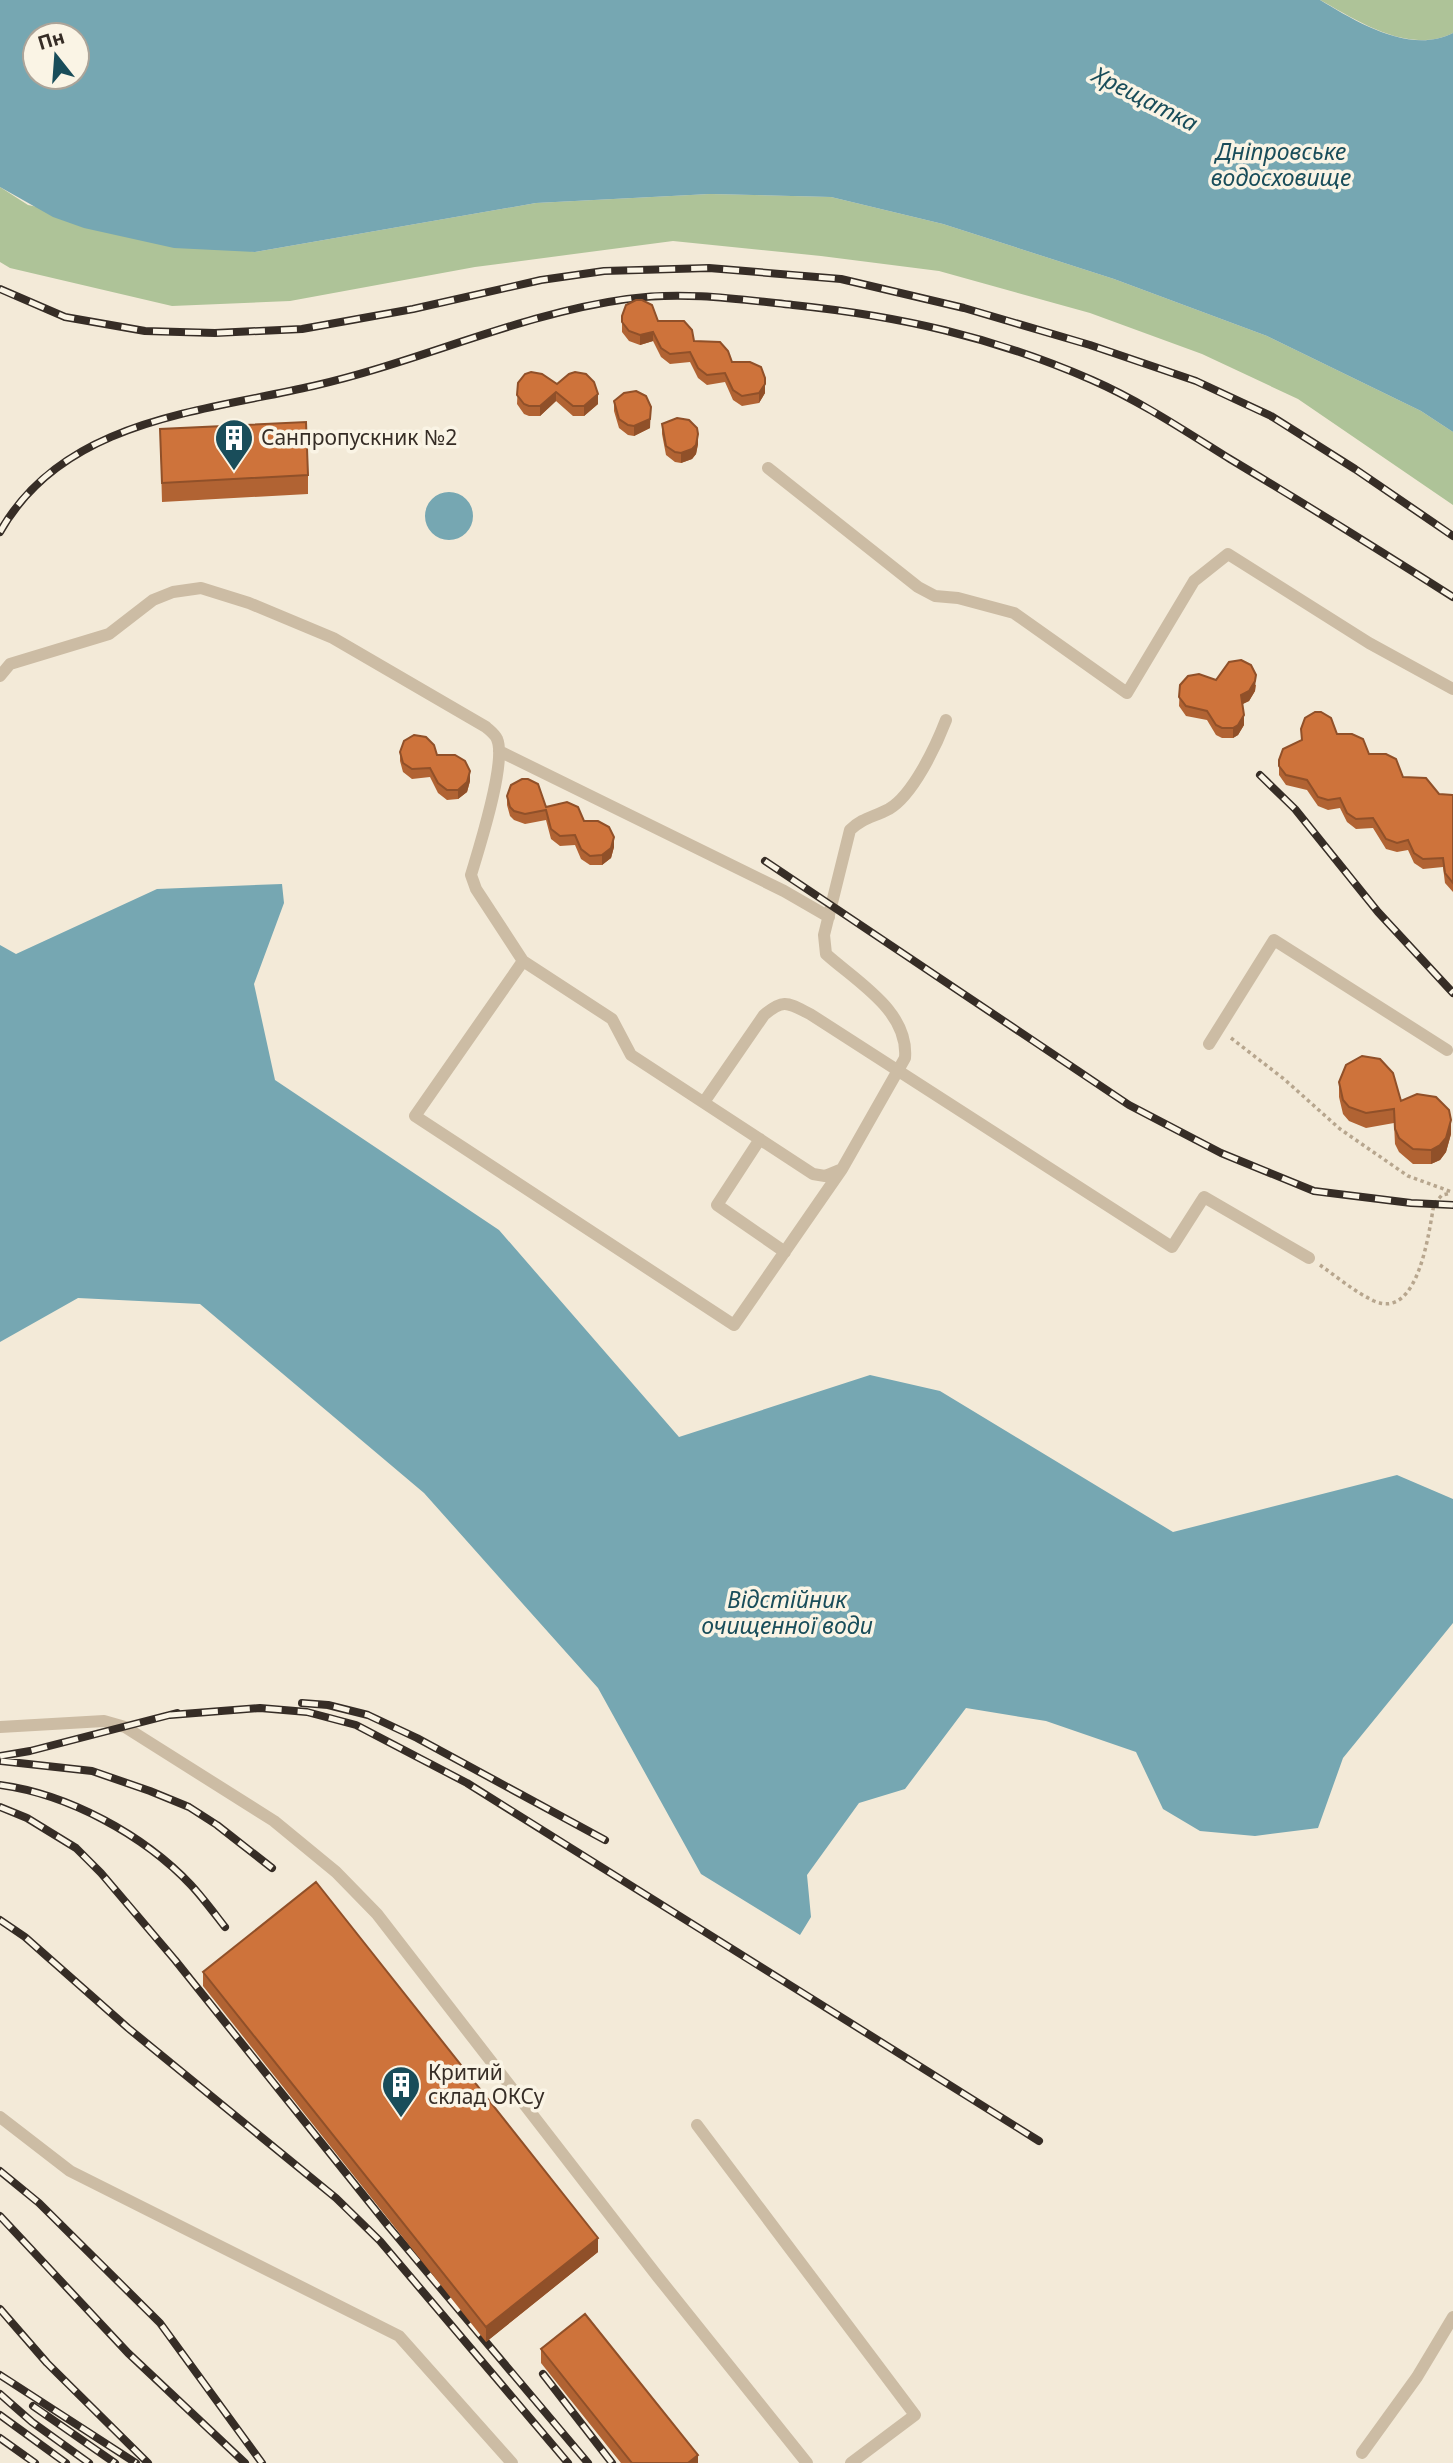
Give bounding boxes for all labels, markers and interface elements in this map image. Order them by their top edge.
north arrow [21,21,91,91]
text: Пн [34,23,68,56]
water label: Хрещатка [1085,57,1204,138]
water label: Дніпровське водосховище [1211,135,1351,193]
building icon: Санпропускник №2 [213,417,255,472]
place label: Санпропускник №2 [261,423,457,451]
water label: Відстійник очищенної води [701,1583,873,1641]
place label: Критий склад ОКСу [428,2058,545,2110]
building icon: Критий склад ОКСу [380,2064,422,2119]

